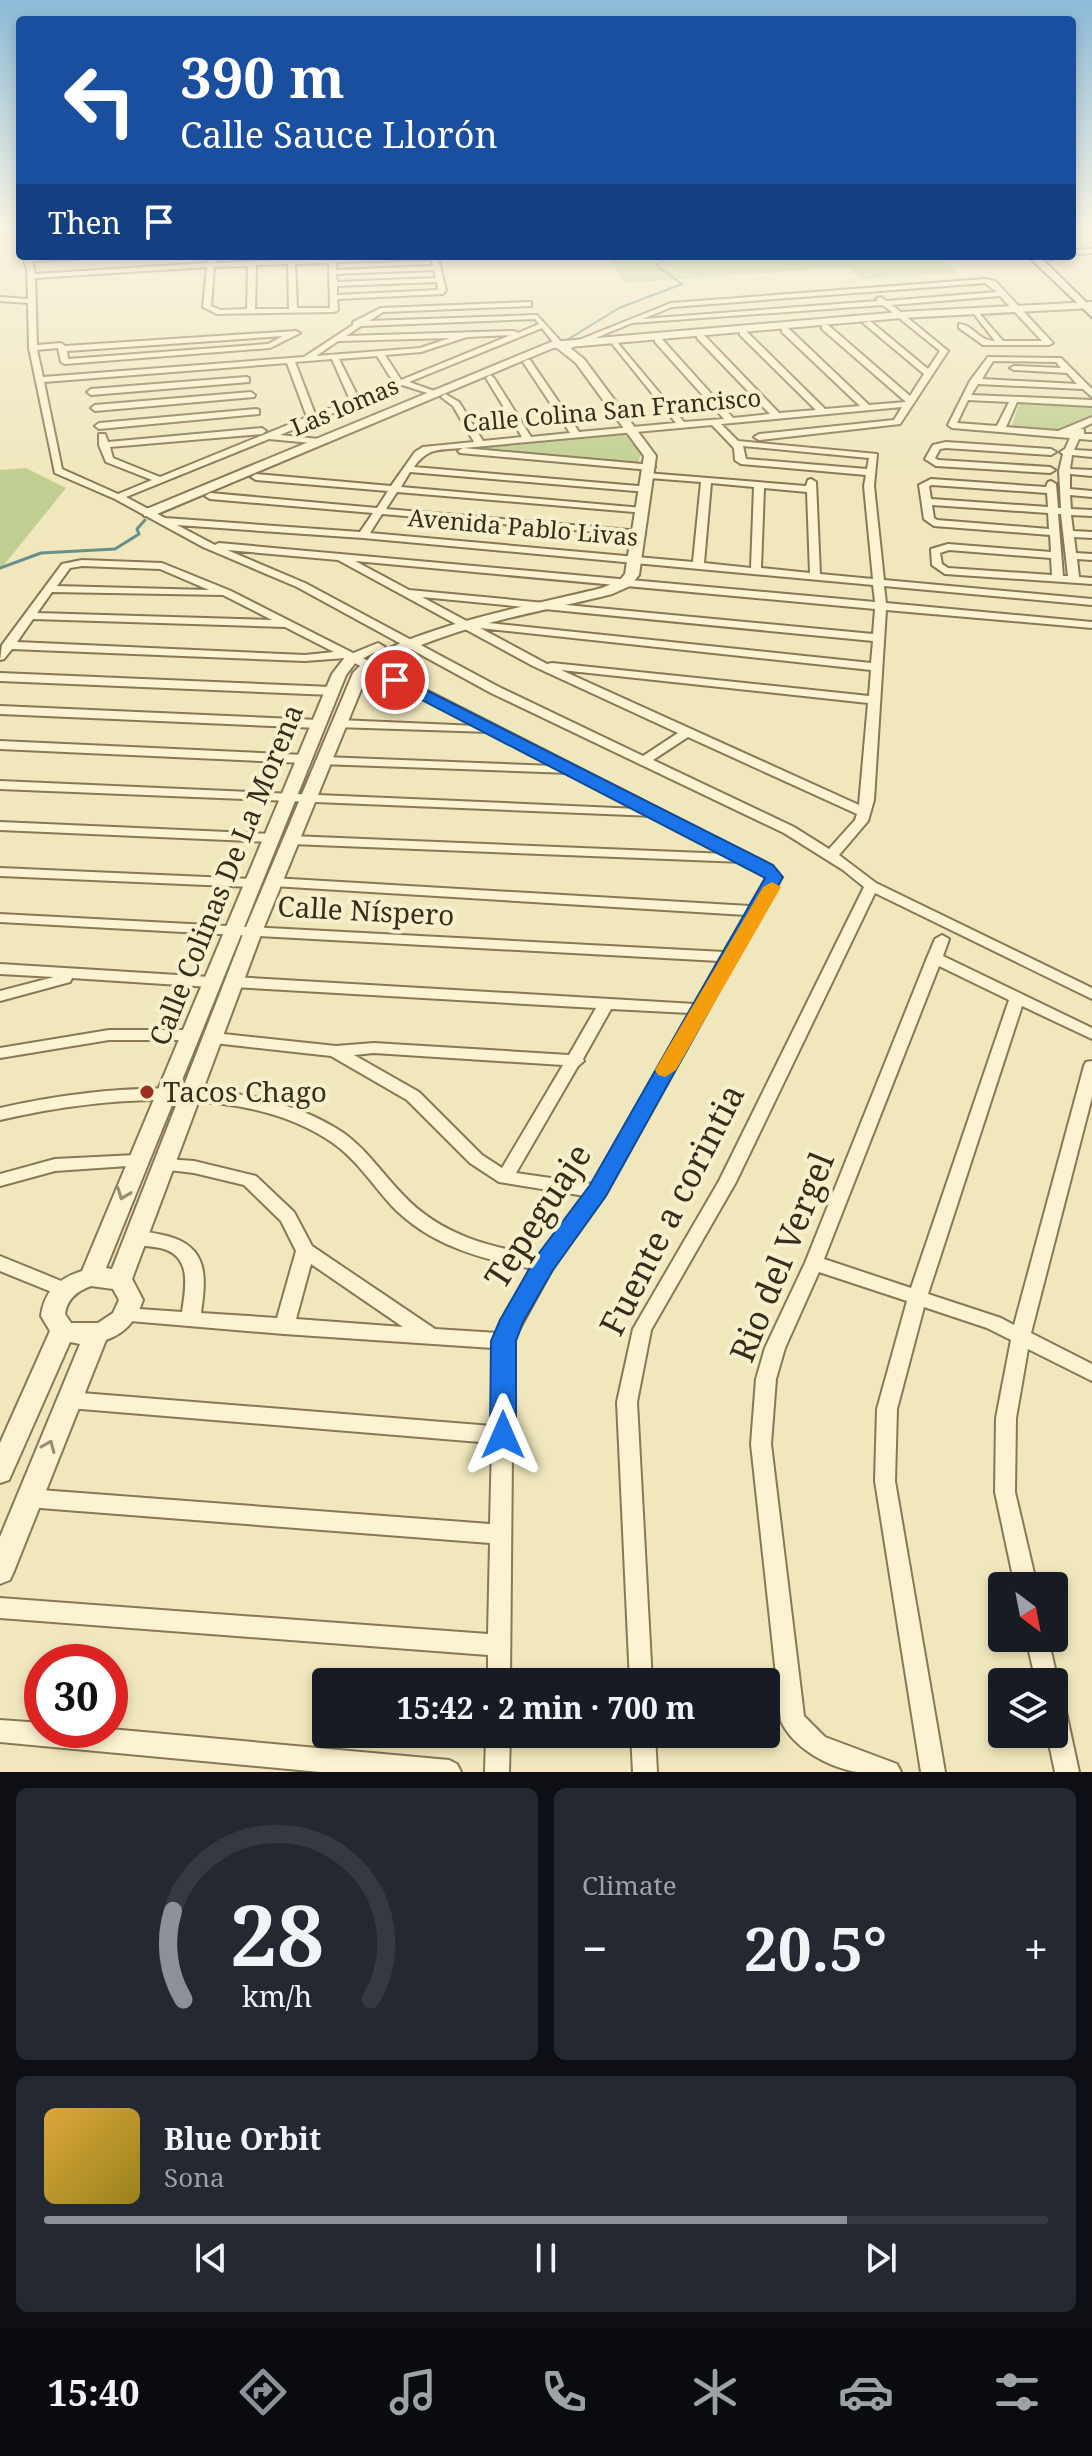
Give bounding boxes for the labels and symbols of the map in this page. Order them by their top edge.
street label: Las lomas [286,368,403,443]
street label: Calle Colina San Francisco [461,380,762,439]
street label: Avenida Pablo Livas [407,500,640,553]
pin [361,646,429,714]
street label: Calle Colinas De La Morena [139,698,311,1051]
street label: Calle Níspero [277,886,455,934]
place label: Tacos Chago [163,1072,327,1110]
street label: Fuente a corintia [588,1076,754,1343]
marker: Tacos Chago [138,1083,156,1101]
street label: Tepeguaje [473,1134,601,1297]
street label: Rio del Vergel [718,1145,844,1368]
one-way arrow [116,1186,133,1200]
position arrow [461,1393,545,1477]
one-way arrow [40,1440,56,1455]
north arrow [988,1572,1068,1652]
speed limit sign: 30 [24,1644,128,1748]

